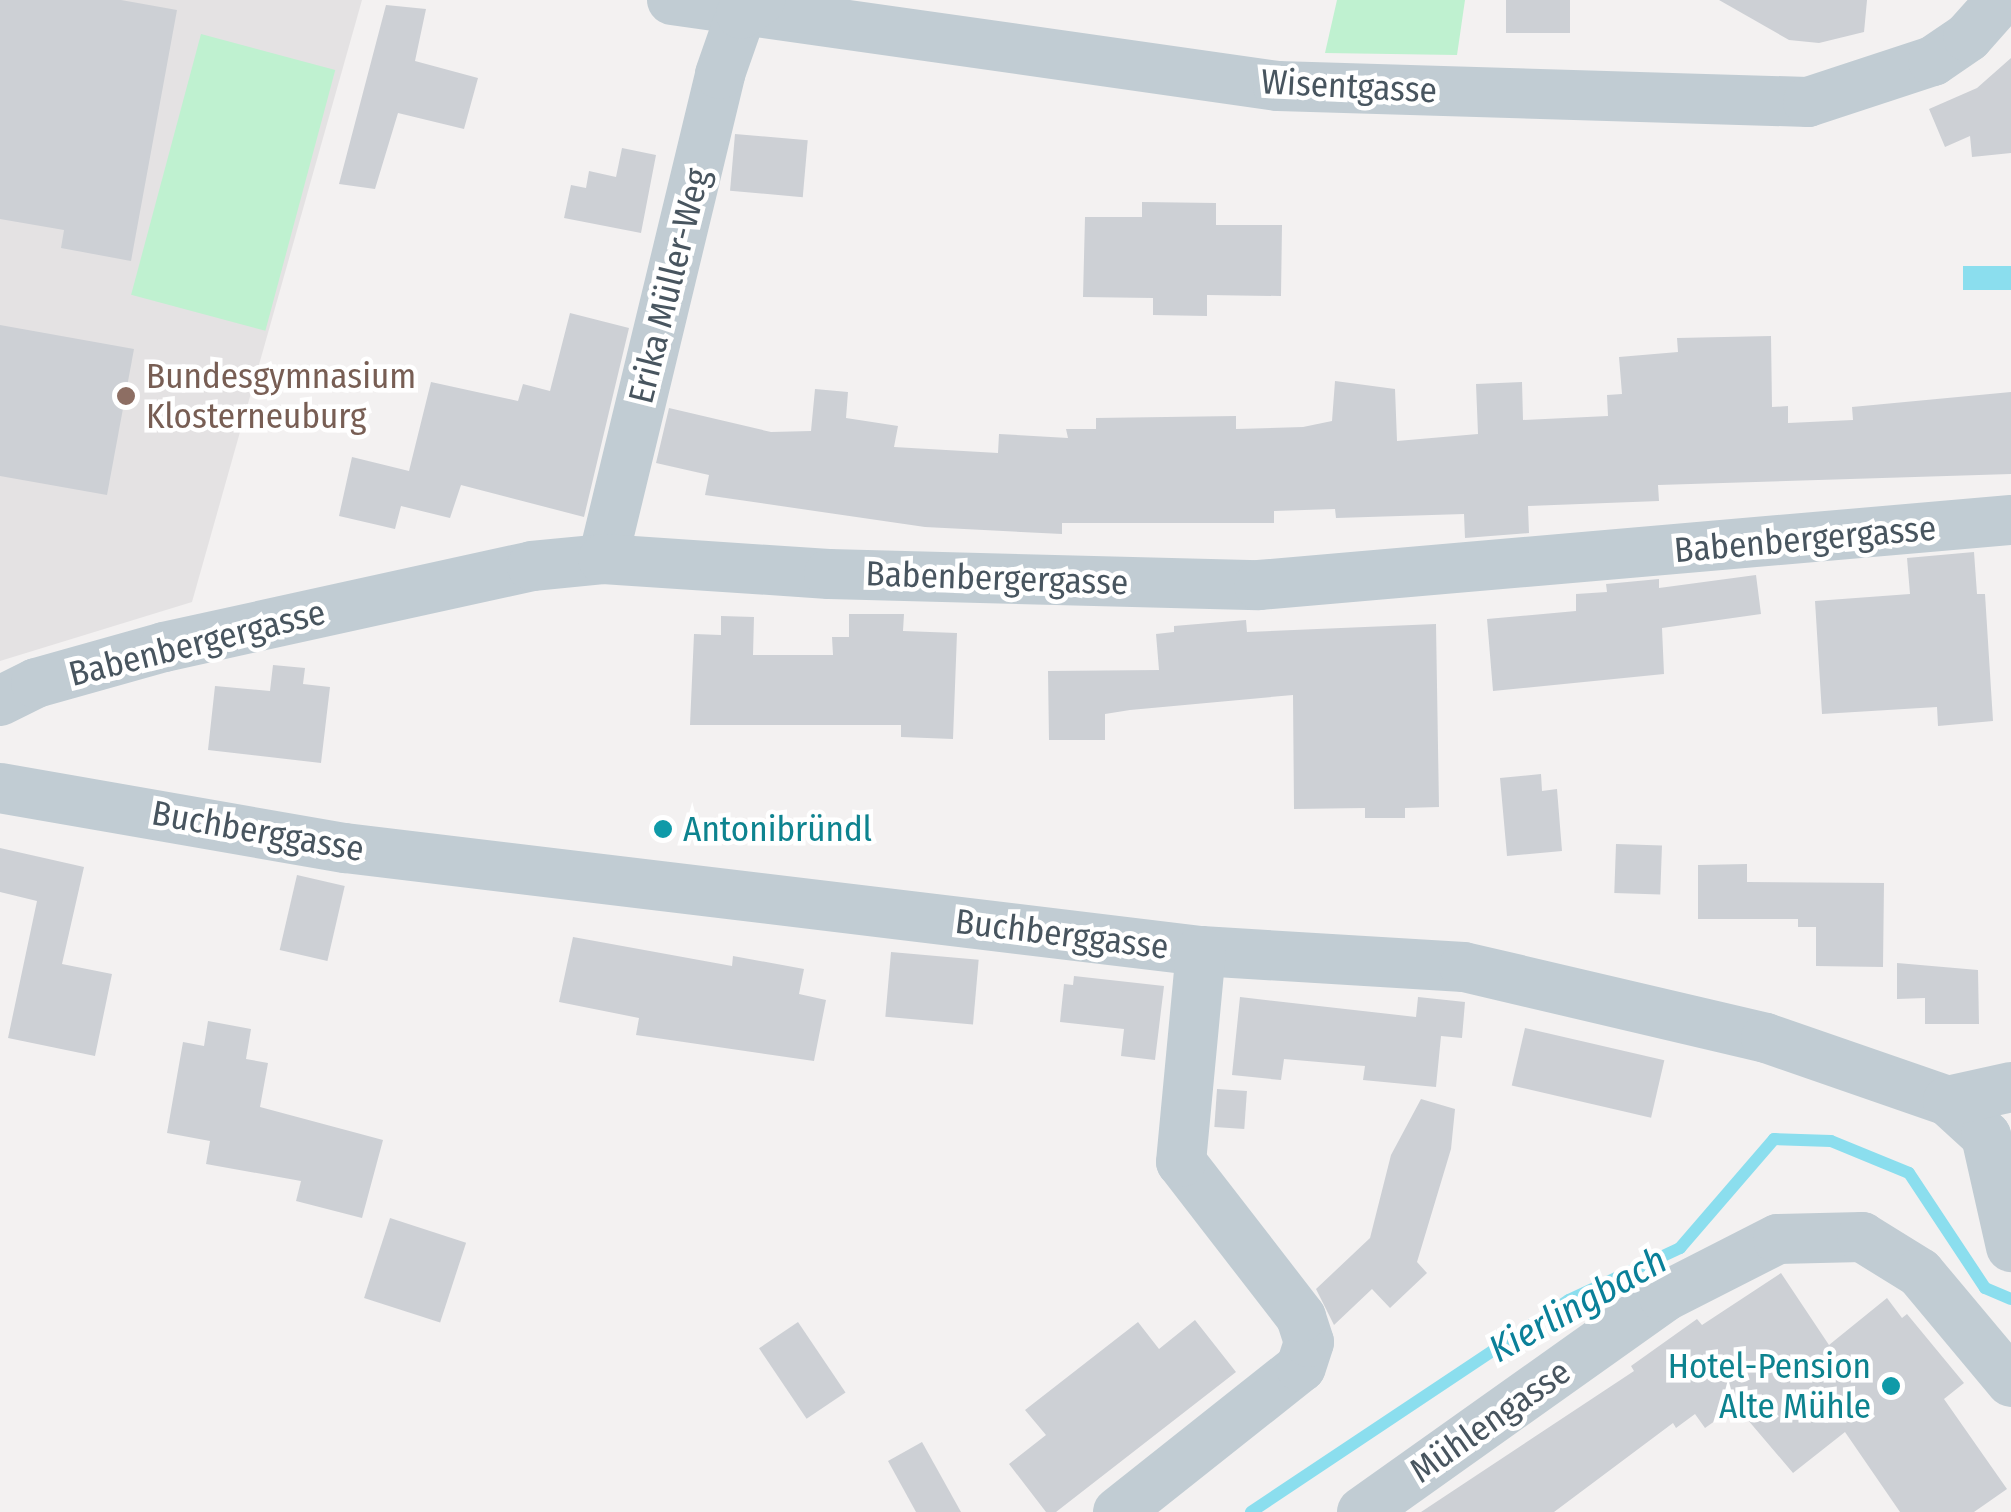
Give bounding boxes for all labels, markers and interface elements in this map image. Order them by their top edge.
street label: Wisentgasse [1260,60,1438,112]
street label: Erika Müller-Weg [620,164,718,408]
place label: Bundesgymnasium Klosterneuburg [146,355,416,437]
marker: Bundesgymnasium Klosterneuburg [115,385,137,407]
street label: Babenbergergasse [1672,507,1938,571]
street label: Babenbergergasse [865,552,1129,604]
street label: Babenbergergasse [64,591,330,695]
street label: Buchberggasse [149,792,367,870]
place label: Antonibründl [683,808,872,850]
marker: Antonibründl [652,818,674,840]
street label: Buchberggasse [953,900,1171,968]
water label: Kierlingbach [1481,1238,1675,1372]
place label: Hotel-Pension Alte Mühle [1668,1345,1871,1427]
street label: Mühlengasse [1402,1350,1578,1492]
marker: Hotel-Pension Alte Mühle [1880,1375,1902,1397]

